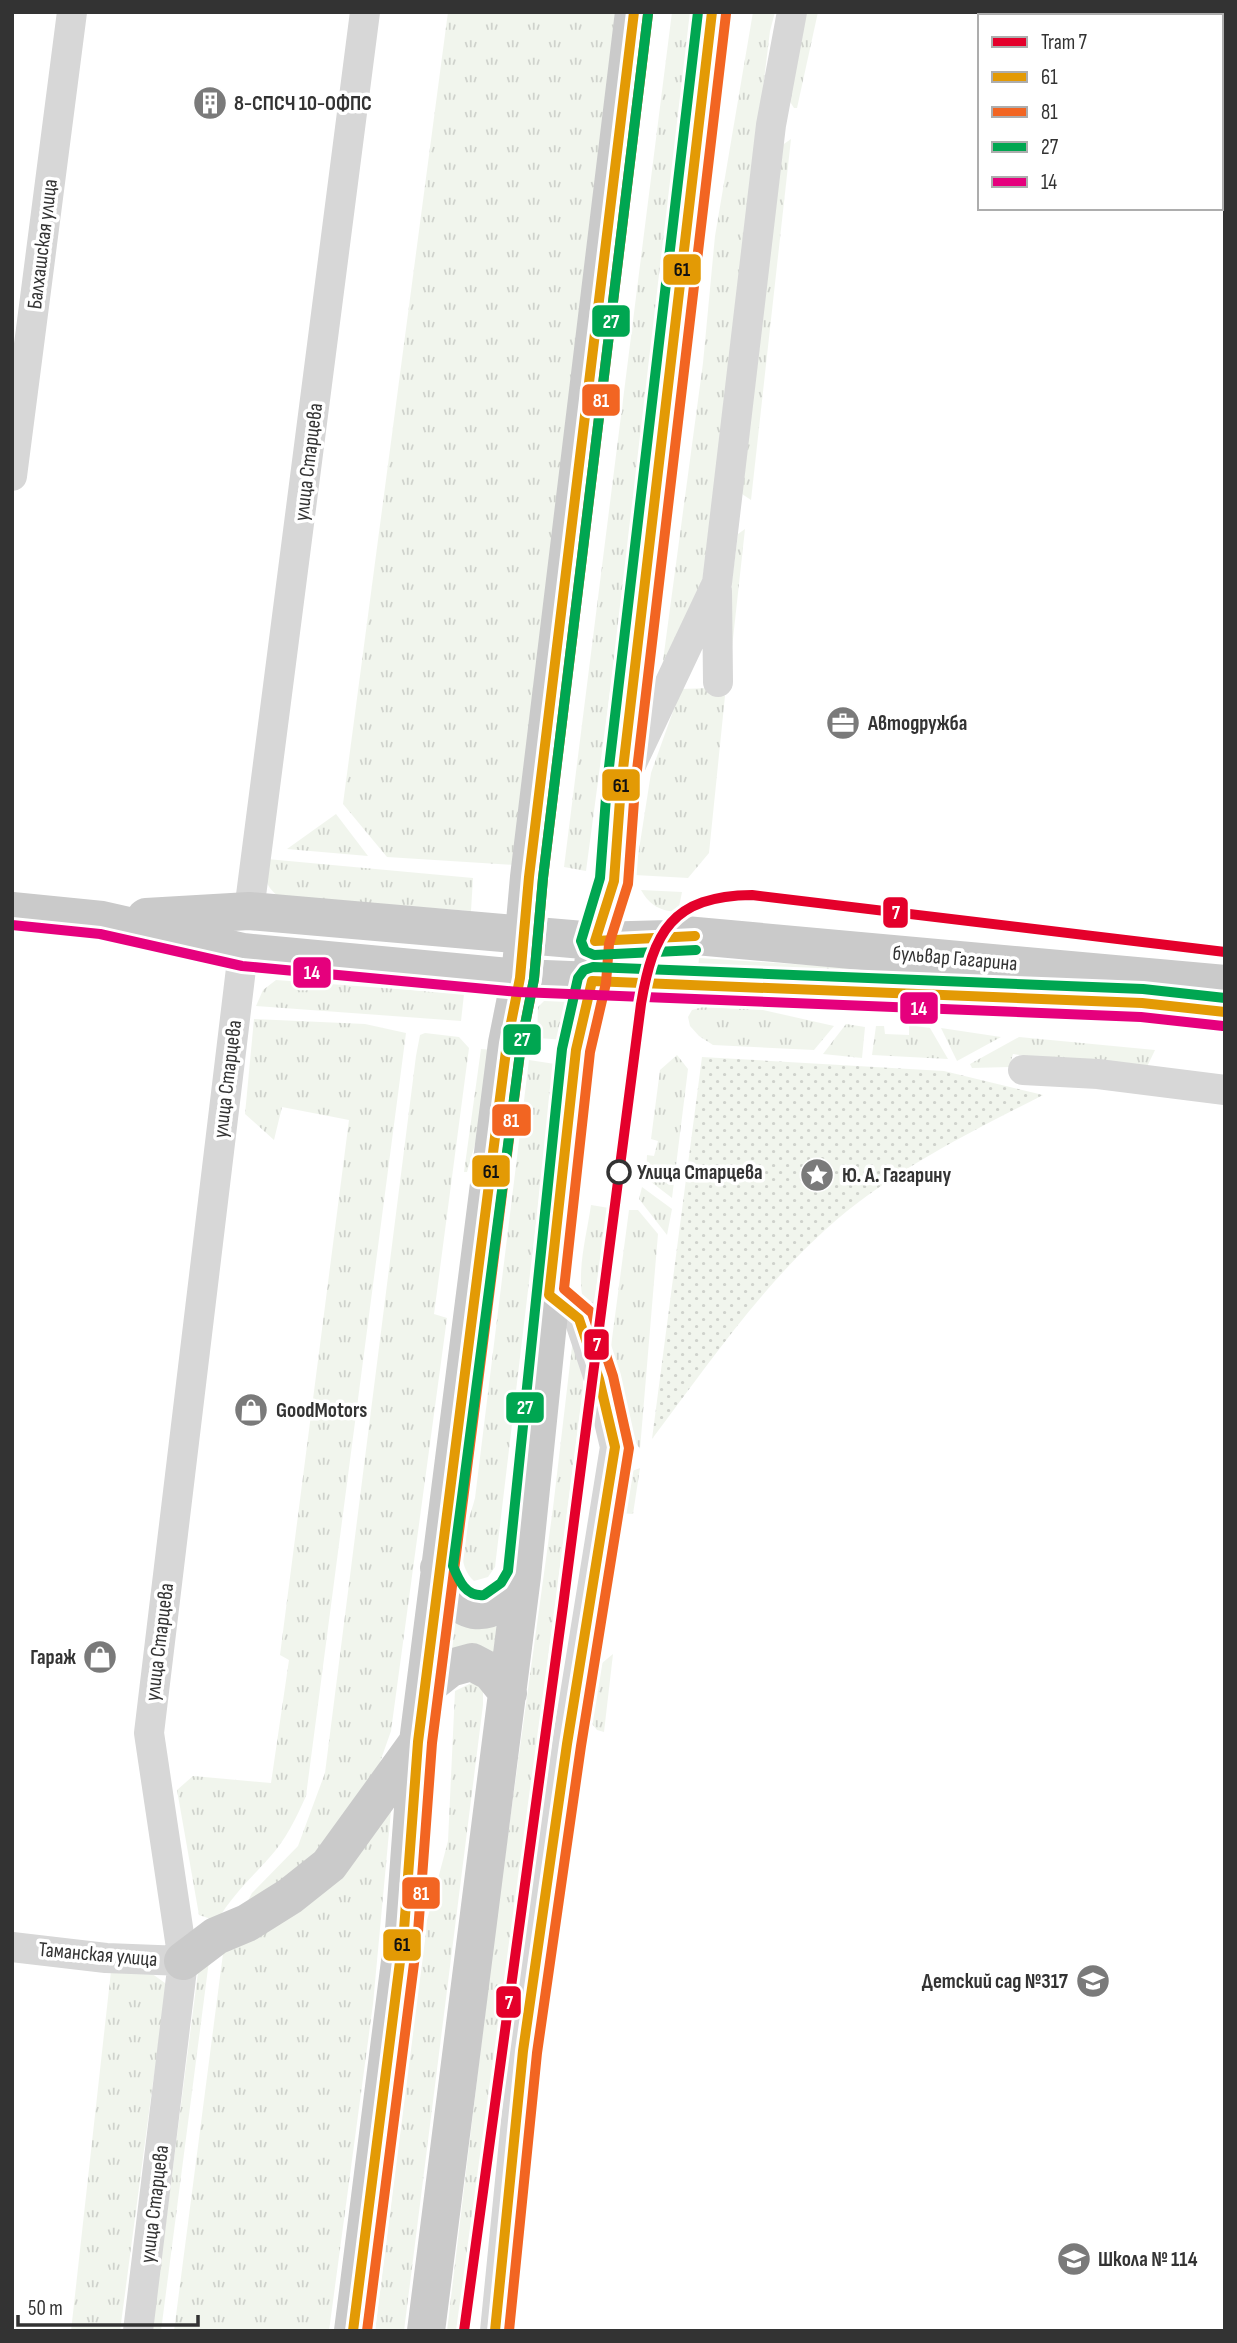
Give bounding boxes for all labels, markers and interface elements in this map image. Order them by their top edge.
legend [978,14,1223,210]
text: Tram 7 [1041,30,1088,55]
text: 61 [1041,65,1058,90]
building icon: 8-СПСЧ 10-ОФПС [191,84,229,122]
place label: 8-СПСЧ 10-ОФПС [234,91,372,116]
text: 81 [1041,100,1058,125]
text: 27 [1041,135,1059,160]
text: 14 [1041,170,1057,195]
street label: Балхашская улица [22,178,63,310]
line badge: 61 [662,253,702,286]
text: 61 [674,259,691,282]
line badge: 27 [591,304,631,338]
text: 27 [603,311,620,334]
line badge: 81 [581,383,621,417]
text: 81 [593,390,610,413]
street label: улица Старцева [289,402,328,523]
office icon: Автодружба [824,704,862,742]
place label: Автодружба [867,711,967,736]
line badge: 61 [601,768,641,802]
text: 61 [613,775,630,798]
line badge: 7 [882,896,909,929]
text: 7 [892,902,901,925]
street label: бульвар Гагарина [891,941,1019,976]
line badge: 14 [292,956,332,989]
text: 14 [304,962,320,985]
line badge: 14 [899,991,939,1025]
text: 14 [911,998,927,1021]
street label: улица Старцева [208,1019,247,1140]
line badge: 27 [502,1023,542,1056]
text: 27 [514,1029,531,1052]
line badge: 81 [491,1103,532,1137]
text: 81 [503,1110,520,1133]
line badge: 61 [471,1154,511,1188]
place icon: Ю. А. Гагарину [798,1156,836,1194]
marker: Улица Старцева [607,1160,631,1184]
place label: Улица Старцева [637,1160,763,1185]
text: 61 [483,1161,500,1184]
place label: Ю. А. Гагарину [842,1163,951,1188]
line badge: 7 [583,1328,610,1361]
text: 7 [593,1334,602,1357]
shop icon: GoodMotors [232,1391,270,1429]
line badge: 27 [505,1391,545,1424]
text: 27 [517,1397,534,1420]
place label: GoodMotors [276,1398,367,1423]
street label: улица Старцева [140,1582,179,1703]
shop icon: Гараж [81,1638,119,1676]
place label: Гараж [30,1645,76,1670]
line badge: 81 [401,1876,441,1910]
text: 81 [413,1883,430,1906]
line badge: 61 [382,1928,422,1962]
text: 61 [394,1934,411,1957]
street label: Таманская улица [37,1937,158,1972]
school or university icon: Детский сад №317 [1074,1962,1112,2000]
place label: Детский сад №317 [922,1969,1069,1994]
line badge: 7 [495,1985,522,2019]
text: 7 [505,1992,514,2015]
street label: улица Старцева [135,2144,174,2265]
school or university icon: Школа № 114 [1055,2240,1093,2278]
place label: Школа № 114 [1098,2247,1198,2272]
scale bar [18,2284,198,2328]
text: 50 m [28,2296,63,2321]

